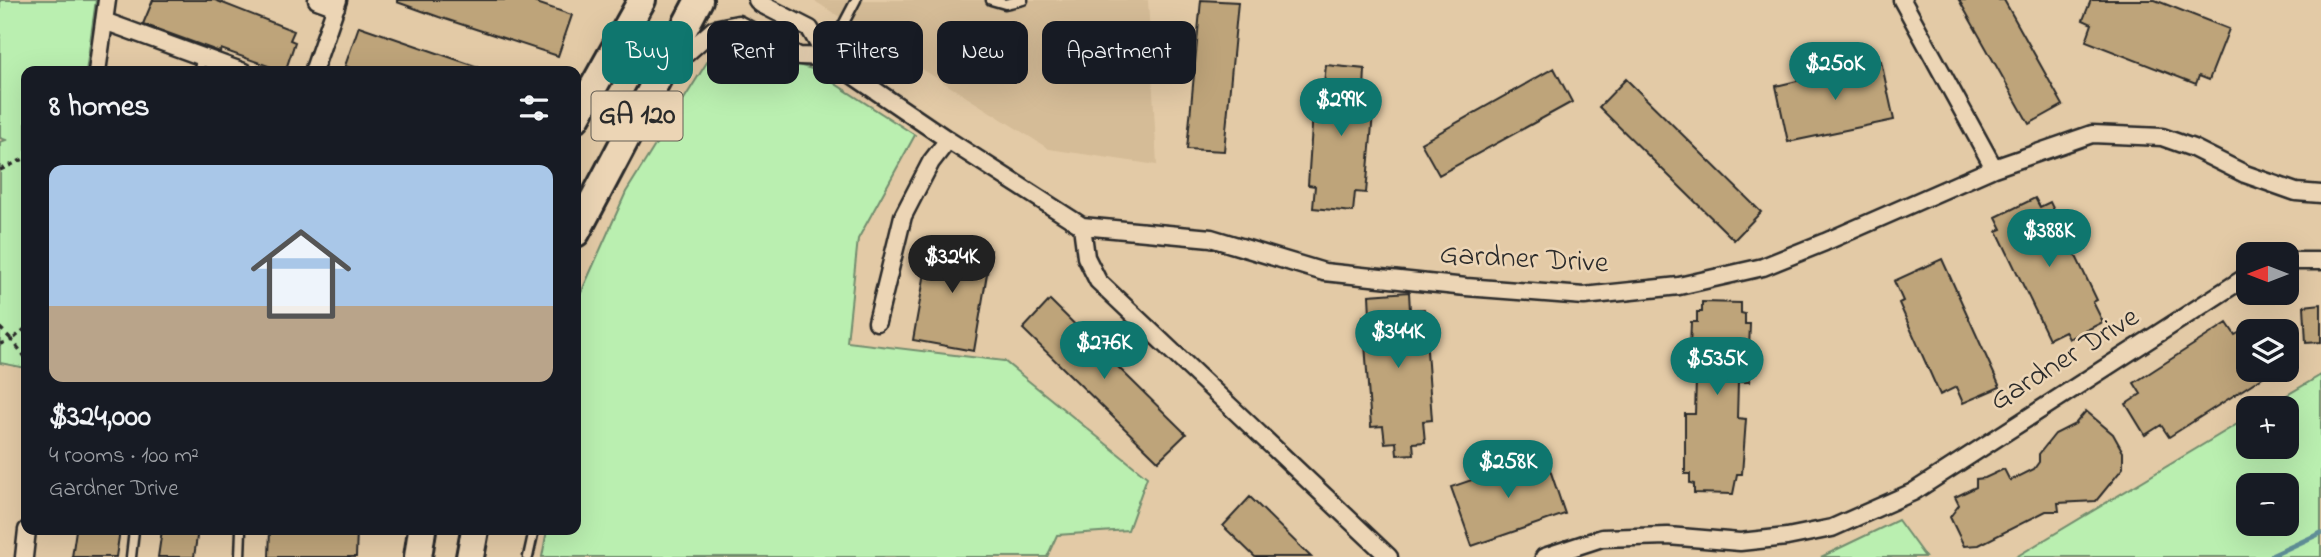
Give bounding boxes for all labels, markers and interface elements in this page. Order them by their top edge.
chip: Buy [602,21,693,84]
chip: Rent [707,21,799,84]
chip: Filters [813,21,923,84]
chip: New [937,21,1028,84]
chip: Apartment [1042,21,1196,84]
pin: $250K [1786,42,1884,102]
text: $250K [1805,48,1865,81]
pin: $299K [1292,78,1390,138]
text: $299K [1316,84,1366,117]
text: 8 homes [49,86,150,130]
icon: filters [515,89,553,127]
road number: GA 120 [592,92,682,140]
pin: $388K [2000,210,2098,269]
icon: home [238,211,364,337]
text: $388K [2023,215,2075,248]
street label: Gardner Drive [1439,234,1610,286]
pin: $324K [903,236,1001,295]
text: $324K [924,241,980,274]
north arrow [2236,242,2300,304]
map controls [2236,242,2299,536]
street label: Gardner Drive [1982,296,2149,423]
pin: $344K [1349,310,1447,370]
text: $344K [1371,316,1425,349]
button: layers [2236,319,2299,382]
pin: $276K [1055,322,1153,381]
text: $276K [1076,327,1132,360]
pin: $535K [1668,338,1766,397]
text: $535K [1687,343,1747,376]
text: $324,000 [49,396,151,440]
button: + [2236,396,2299,459]
text: 4 rooms · 100 m² [49,440,199,473]
pin: $258K [1459,440,1557,500]
text: $258K [1479,446,1537,479]
text: Gardner Drive [49,473,178,506]
button: − [2236,473,2299,536]

